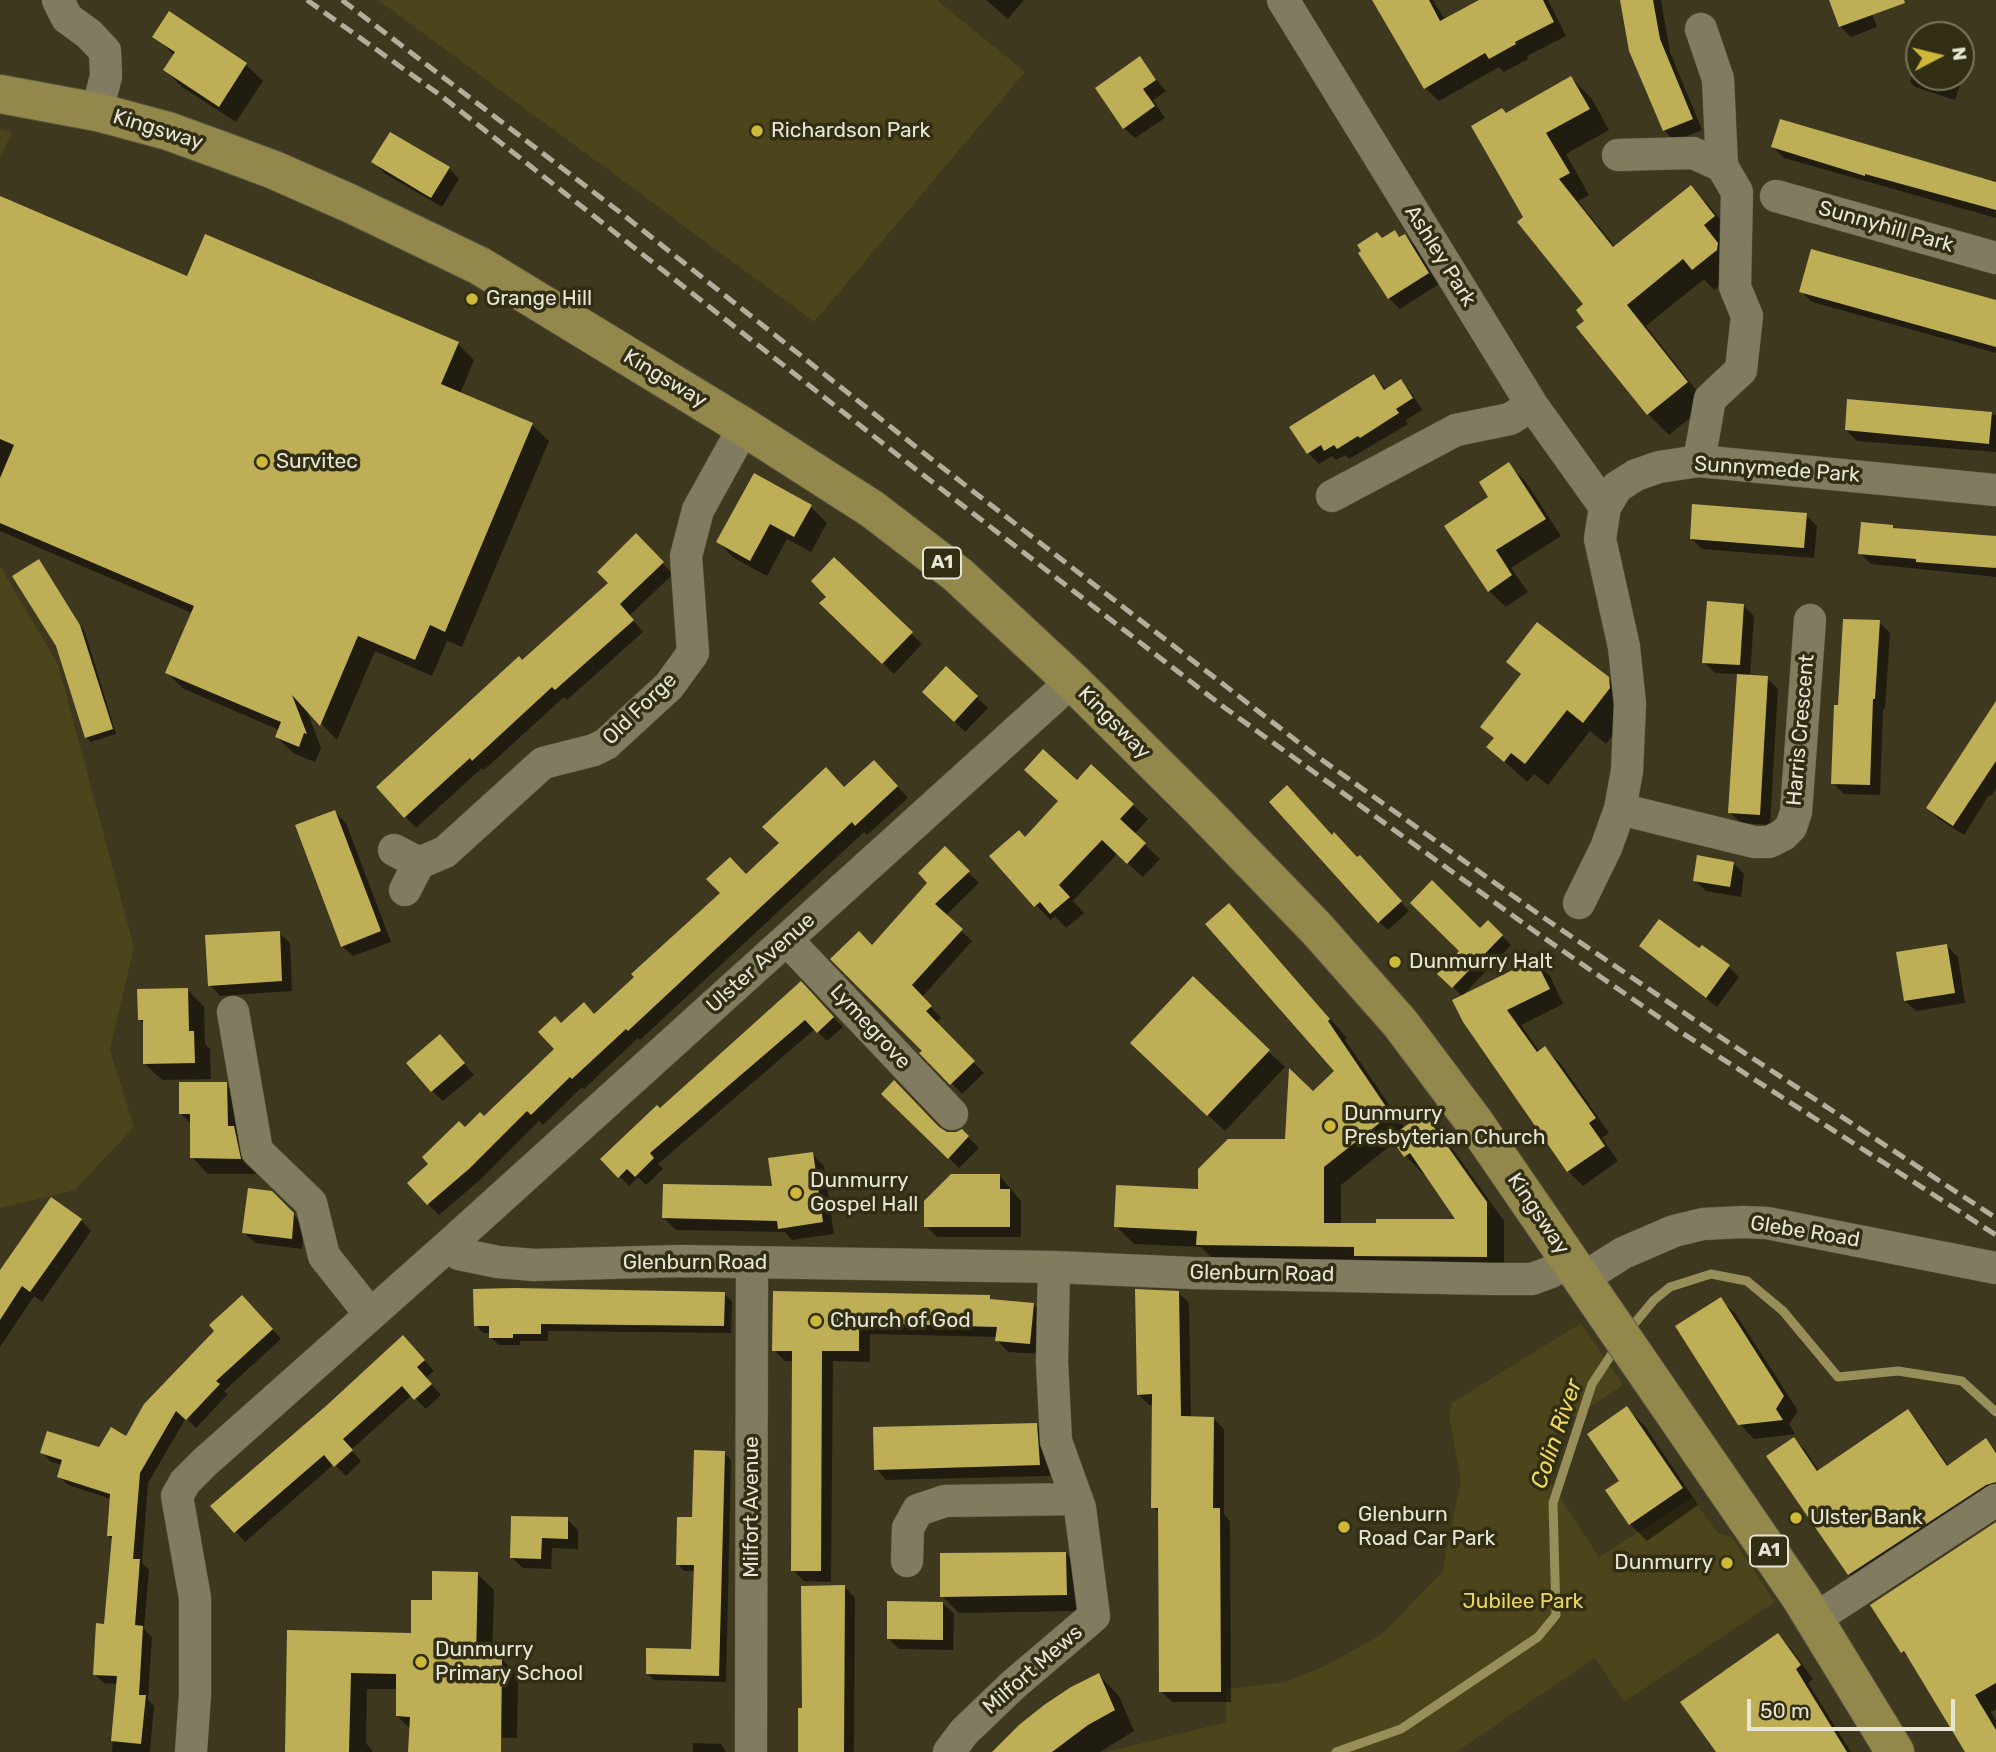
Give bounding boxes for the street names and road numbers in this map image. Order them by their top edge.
street label: Kingsway [110,104,206,156]
street label: Sunnyhill Park [1816,196,1956,258]
street label: Ashley Park [1399,201,1481,311]
street label: Kingsway [619,344,711,414]
street label: Sunnymede Park [1693,452,1861,488]
road number: A1 [923,548,961,578]
street label: Harris Crescent [1782,653,1820,807]
street label: Old Forge [598,668,682,750]
street label: Kingsway [1072,681,1156,765]
street label: Ulster Avenue [702,908,820,1018]
street label: Lymegrove [824,979,916,1075]
street label: Kingsway [1502,1168,1574,1260]
street label: Glebe Road [1749,1211,1861,1253]
street label: Glenburn Road [623,1250,767,1276]
street label: Glenburn Road [1189,1260,1335,1288]
street label: Milfort Avenue [739,1436,765,1578]
road number: A1 [1750,1536,1788,1567]
street label: Milfort Mews [978,1620,1088,1720]

